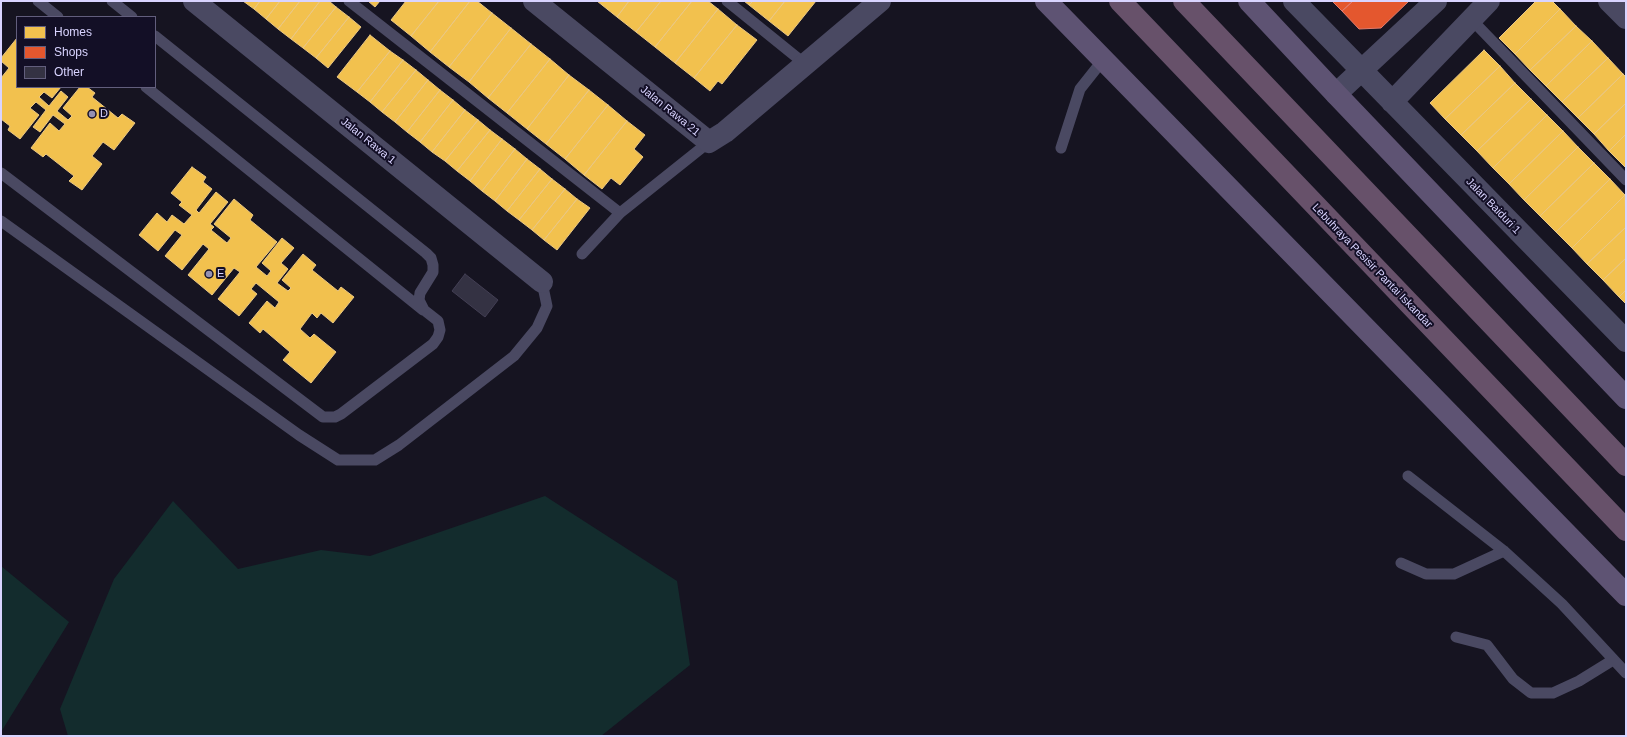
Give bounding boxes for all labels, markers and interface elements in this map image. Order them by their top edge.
legend [16,16,156,88]
text: Homes [54,25,92,39]
text: Shops [54,45,88,59]
text: Other [54,65,84,79]
street label: Jalan Rawa 21 [638,83,702,139]
place label: D [100,107,108,121]
marker: D [87,109,97,119]
street label: Jalan Rawa 1 [338,115,398,167]
street label: Jalan Baiduri 1 [1463,175,1523,237]
street label: Lebuhraya Pesisir Pantai Iskandar [1309,201,1435,331]
place label: E [217,267,224,281]
marker: E [204,269,214,279]

